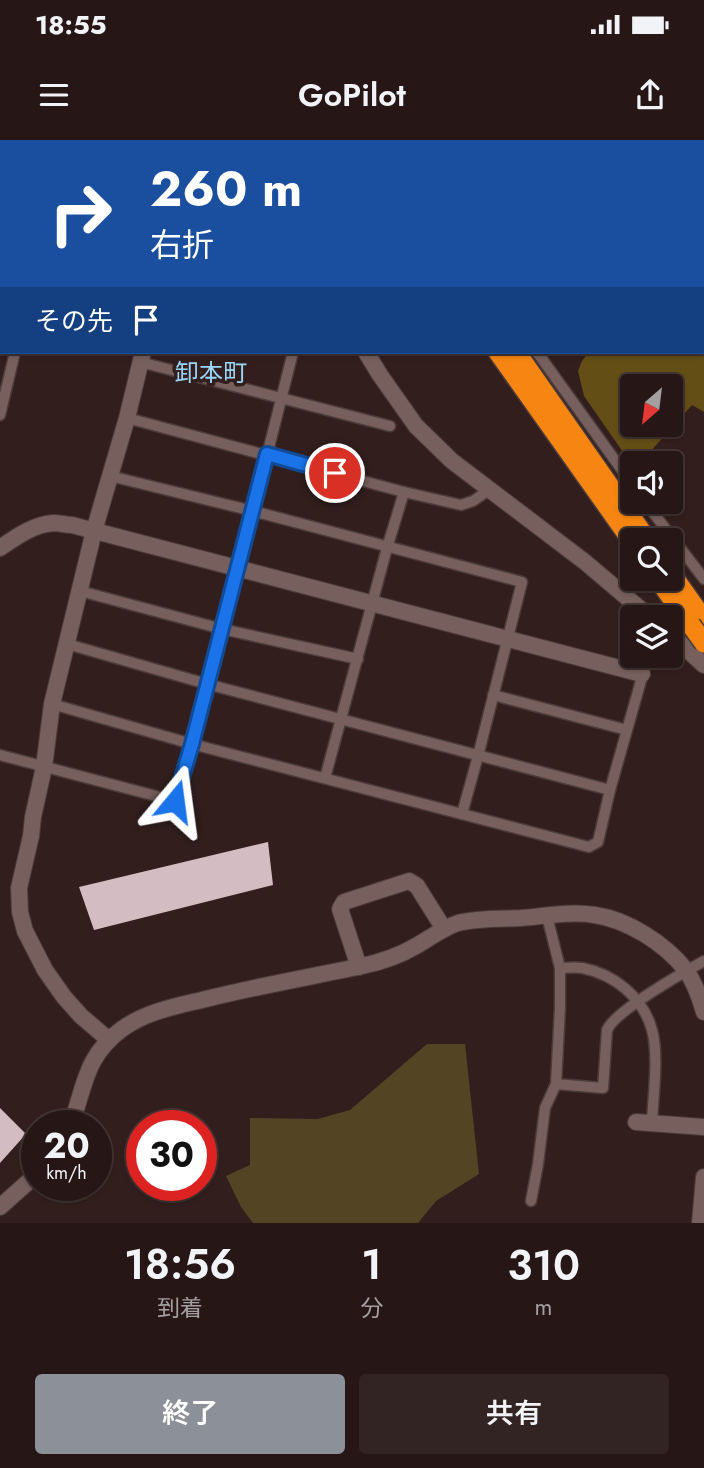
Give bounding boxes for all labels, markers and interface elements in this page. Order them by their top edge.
text: 18:55 [35,6,106,44]
text: GoPilot [298,72,406,118]
icon: menu [35,76,73,114]
icon: share [631,76,669,114]
text: 260 m [150,154,302,224]
icon: right [35,168,126,259]
text: 右折 [150,222,214,268]
icon: arrive [127,301,165,339]
text: その先 [35,302,113,340]
district label: 卸本町 [175,355,247,390]
north arrow [620,374,682,438]
map controls [620,374,683,668]
pin [305,443,365,503]
button: sound [620,451,683,514]
icon: arrive [316,454,354,492]
button: search [620,528,683,591]
button: layers [620,605,683,668]
position arrow [138,764,212,838]
speed limit sign: 30 [126,1110,217,1201]
text: 20 [43,1121,90,1171]
text: km/h [46,1160,87,1186]
text: 18:56 [124,1234,236,1295]
text: 1 [361,1234,382,1295]
text: 310 [507,1235,580,1296]
text: m [535,1290,553,1324]
text: 到着 [157,1291,203,1325]
text: 分 [360,1291,383,1325]
button: 終了 [35,1374,345,1454]
button: 共有 [359,1374,669,1454]

